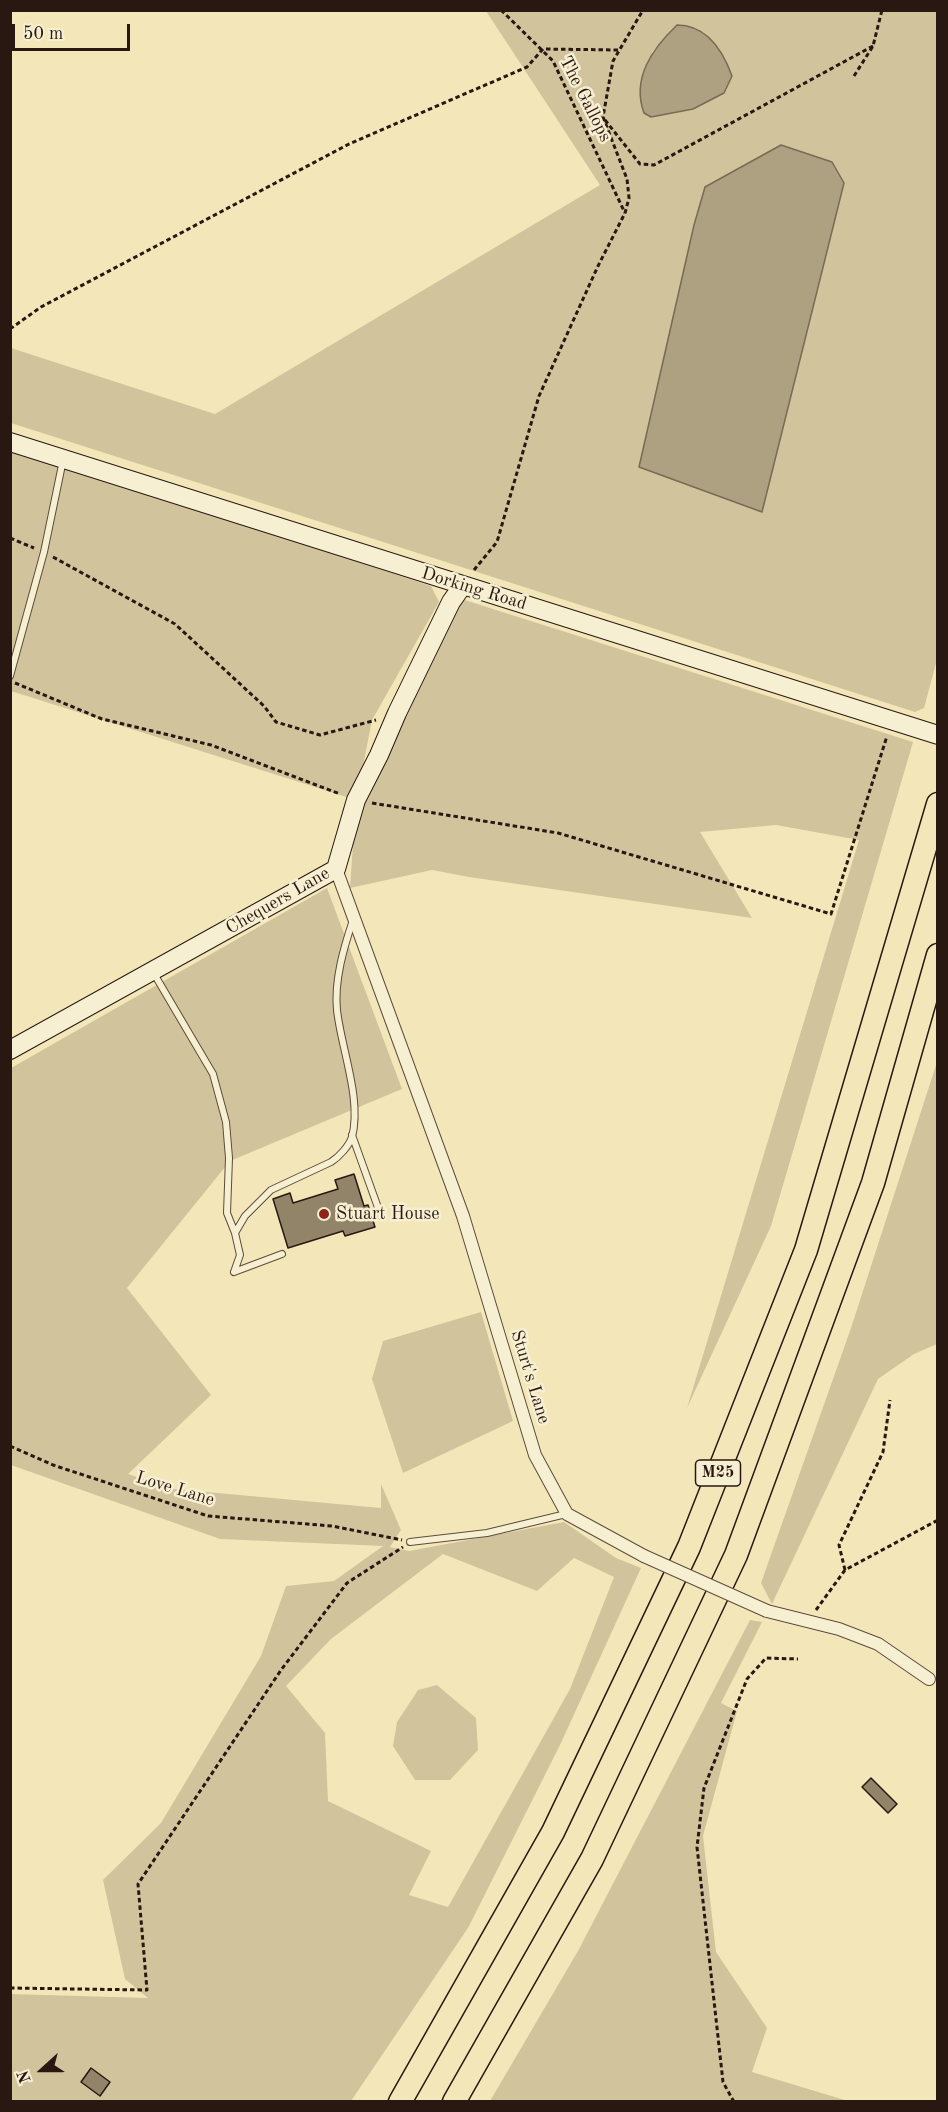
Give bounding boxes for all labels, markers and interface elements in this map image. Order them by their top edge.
scale bar [15,12,134,50]
text: 50 m [23,25,63,43]
street label: The Gallops [554,52,616,146]
street label: Dorking Road [419,563,529,615]
street label: Chequers Lane [222,863,334,939]
place label: Stuart House [336,1203,439,1225]
marker: Stuart House [317,1207,331,1221]
street label: Sturt's Lane [506,1328,554,1426]
road number: M25 [696,1460,740,1486]
street label: Love Lane [133,1467,217,1511]
north arrow [12,2040,72,2100]
text: N [16,2068,35,2085]

